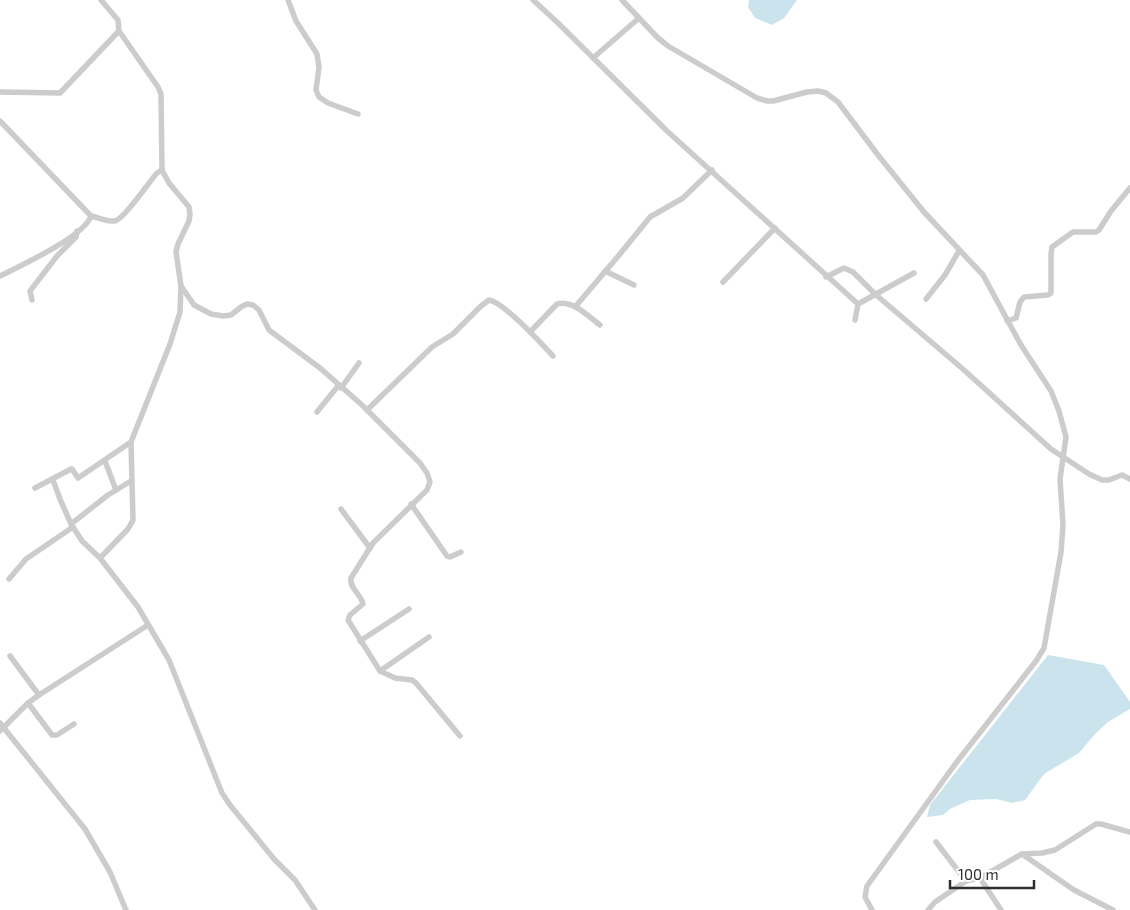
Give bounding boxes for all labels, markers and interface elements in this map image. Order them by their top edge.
scale bar [950,858,1034,890]
text: 100 m [958,865,999,883]

